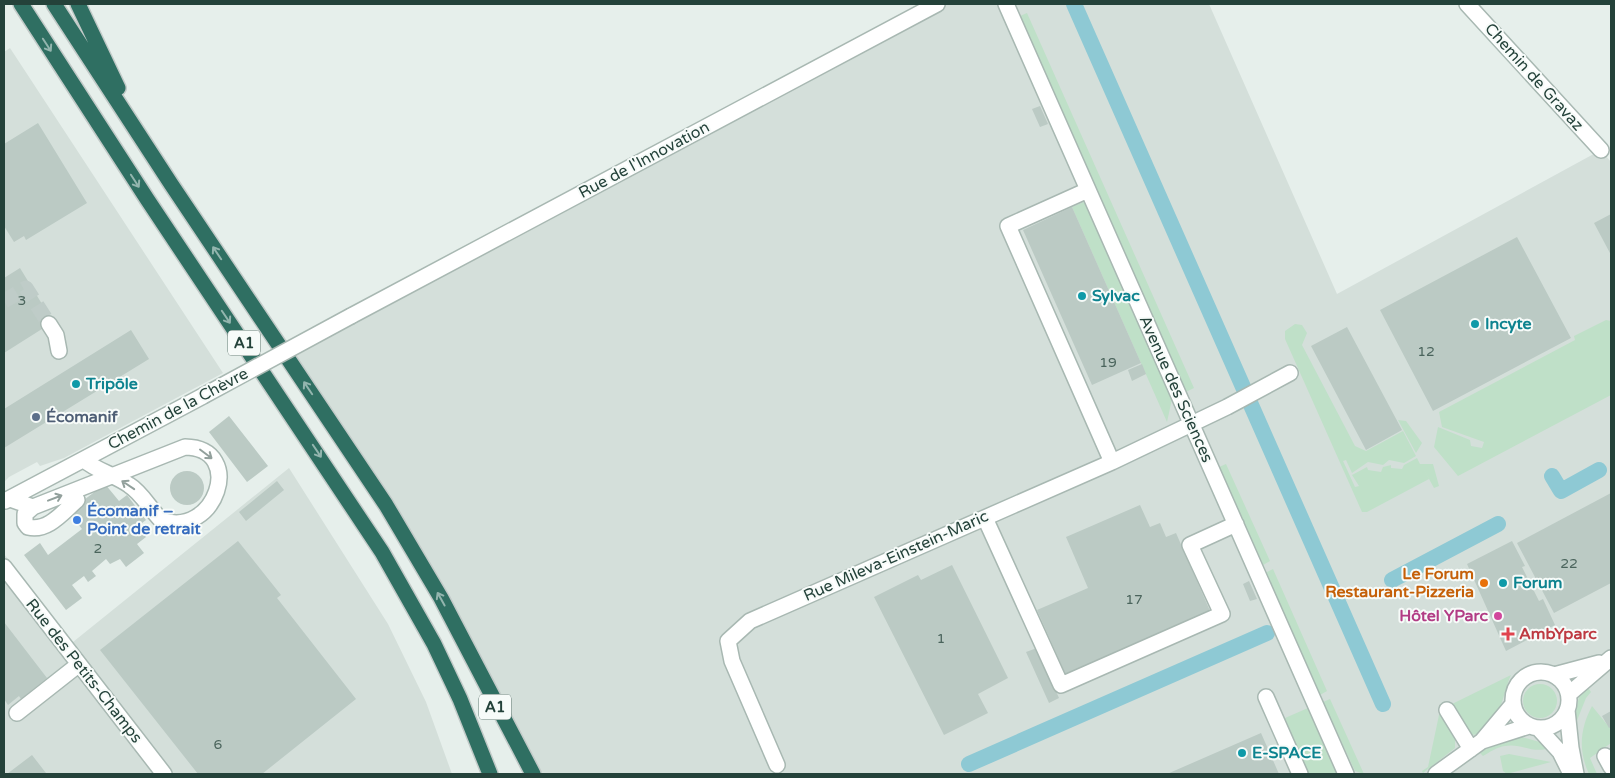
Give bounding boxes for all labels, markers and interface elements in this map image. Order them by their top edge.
street label: Chemin de Gravaz [1480,19,1588,135]
one-way arrow [42,38,53,52]
street label: Rue de l'Innovation [575,117,713,203]
one-way arrow [131,174,141,188]
one-way arrow [212,247,222,261]
place label: Sylvac [1092,286,1140,306]
marker: Sylvac [1076,290,1088,302]
house number: 3 [18,292,26,309]
one-way arrow [221,309,231,323]
street label: Avenue des Sciences [1135,312,1217,466]
place label: Incyte [1485,314,1532,334]
marker: Incyte [1469,318,1481,330]
road number: A1 [228,330,260,356]
house number: 12 [1417,343,1435,360]
house number: 19 [1099,354,1117,371]
street label: Chemin de la Chèvre [104,364,252,454]
place label: Tripōle [85,374,138,394]
marker: Tripōle [70,378,82,390]
one-way arrow [302,381,313,395]
place label: Écomanif [46,407,119,427]
marker: Écomanif [30,411,42,423]
one-way arrow [312,444,322,458]
one-way arrow [199,449,213,459]
one-way arrow [121,480,135,490]
one-way arrow [47,493,63,502]
place label: Écomanif – Point de retrait [87,501,202,539]
street label: Rue Mileva-Einstein-Maric [800,506,992,606]
marker: Écomanif – Point de retrait [71,514,83,526]
house number: 2 [94,540,102,557]
house number: 22 [1560,555,1578,572]
place label: Le Forum Restaurant-Pizzeria [1325,564,1474,602]
place label: Forum [1513,573,1562,593]
marker: Le Forum Restaurant-Pizzeria [1478,577,1490,589]
marker: Forum [1497,577,1509,589]
house number: 17 [1125,591,1143,608]
one-way arrow [436,593,446,607]
street label: Rue des Petits-Champs [21,595,147,747]
place label: Hôtel YParc [1399,606,1488,626]
marker: Hôtel YParc [1492,610,1504,622]
place label: AmbYparc [1519,624,1597,644]
marker: AmbYparc [1501,627,1515,641]
house number: 1 [937,630,945,647]
road number: A1 [479,694,511,720]
house number: 6 [214,736,223,753]
place label: E-SPACE [1252,743,1321,763]
marker: E-SPACE [1236,747,1248,759]

